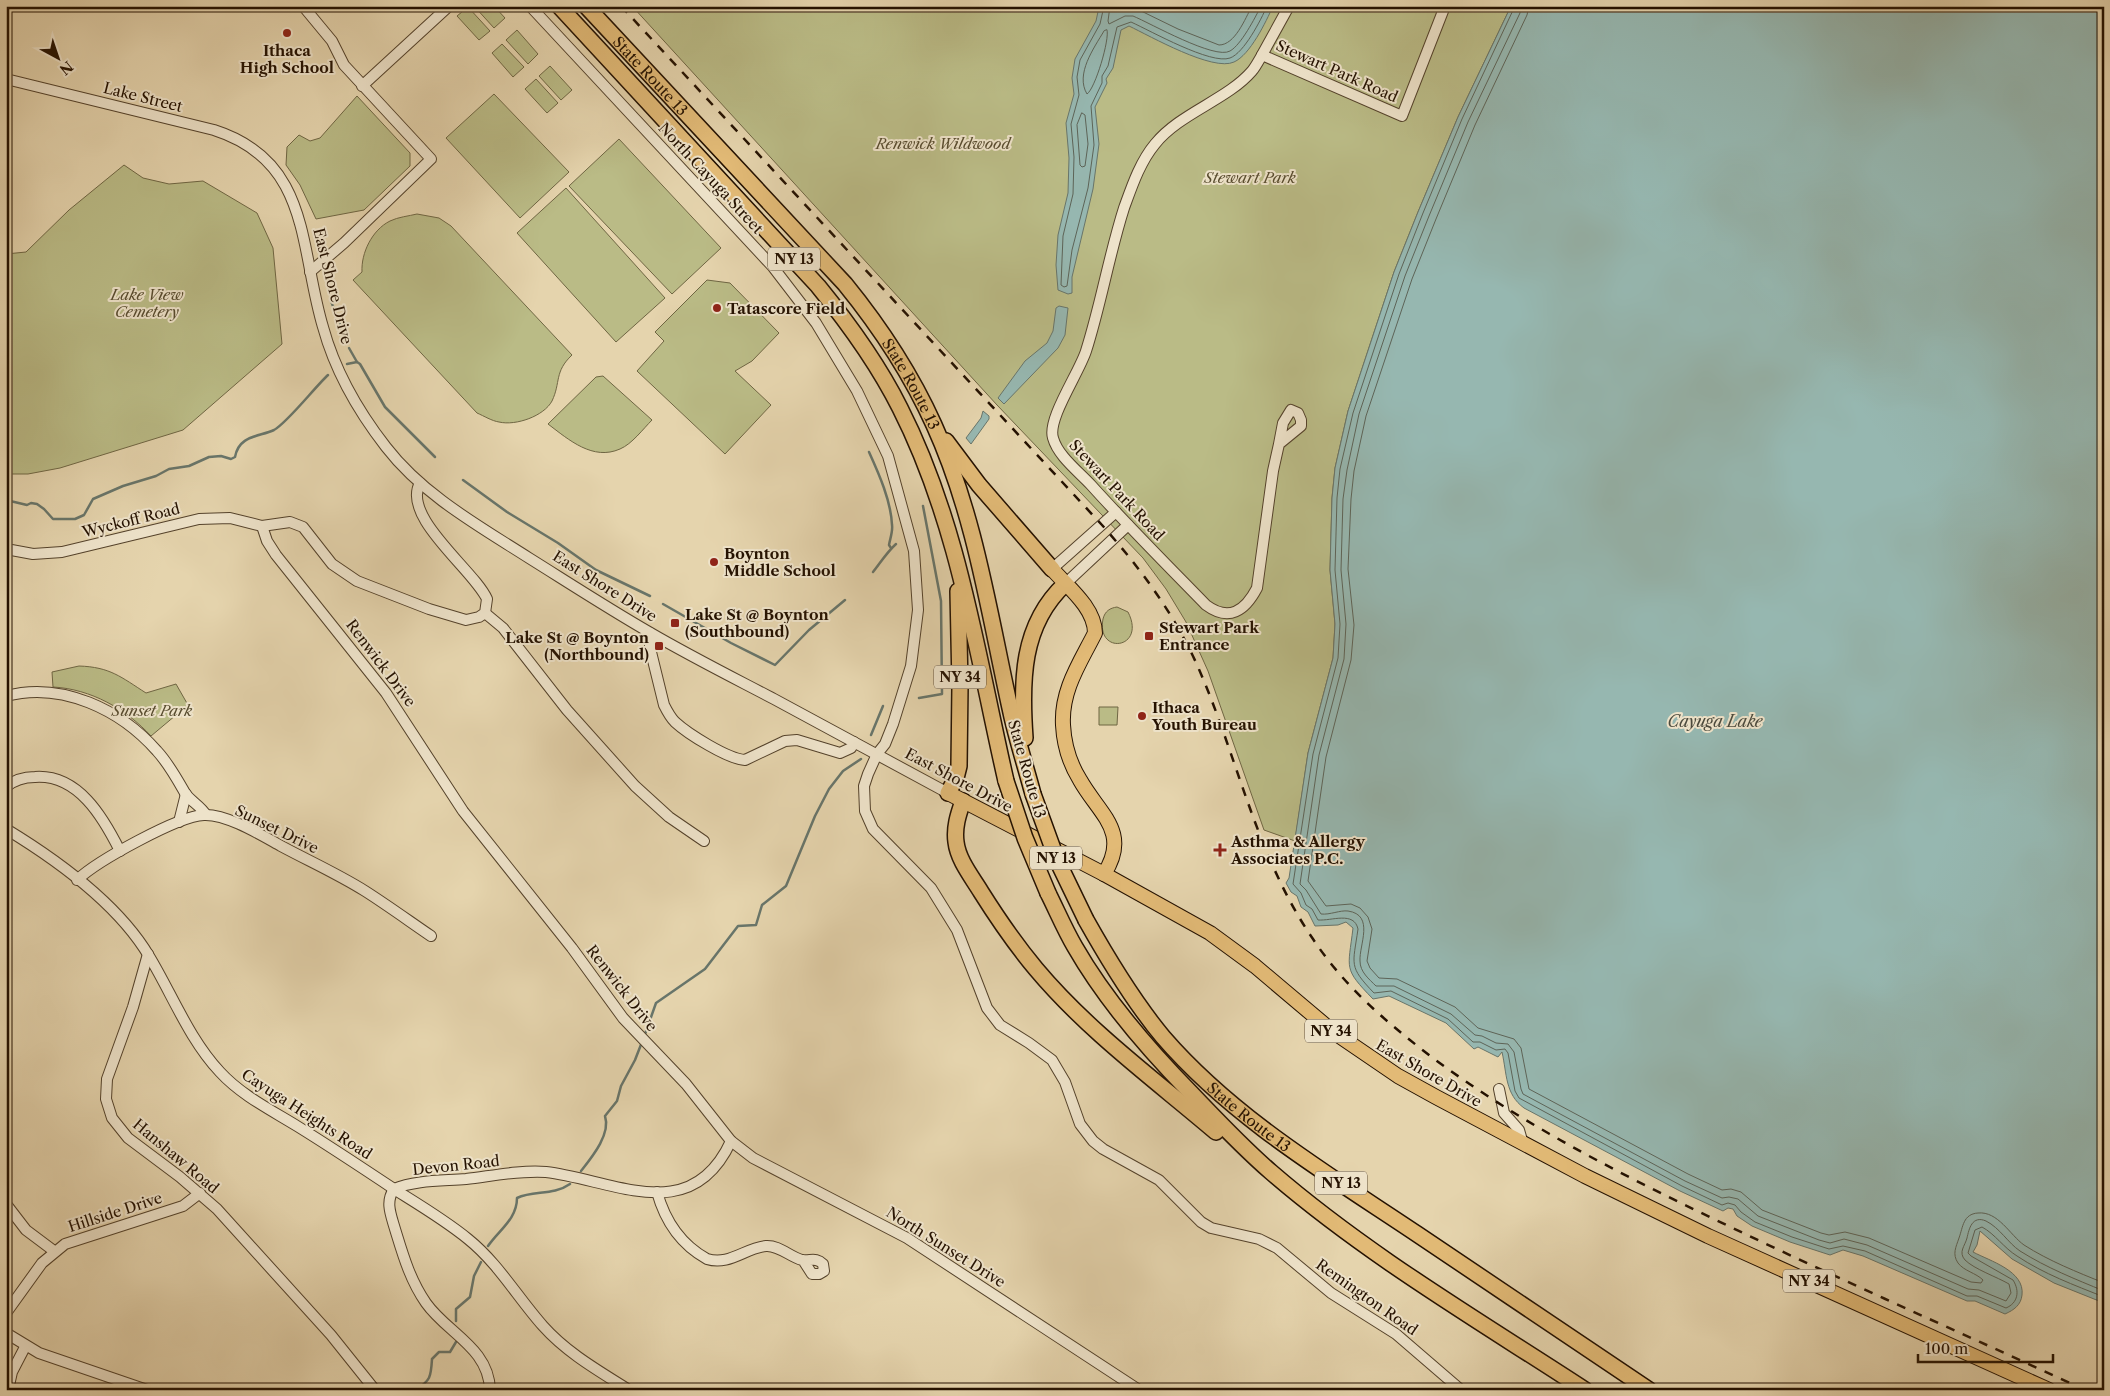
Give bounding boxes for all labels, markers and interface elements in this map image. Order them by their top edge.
marker: Ithaca High School [281,27,293,39]
north arrow [32,32,82,82]
street label: State Route 13 [609,32,692,119]
street label: Stewart Park Road [1273,36,1401,106]
place label: Ithaca High School [240,41,334,77]
text: N [56,57,77,79]
street label: Lake Street [102,78,185,116]
street label: North Cayuga Street [655,118,768,238]
park label: Renwick Wildwood [875,134,1012,153]
park label: Stewart Park [1203,168,1296,187]
street label: East Shore Drive [309,226,357,346]
road number: NY 13 [768,248,820,270]
park label: Lake View Cemetery [109,285,184,321]
place label: Tatascore Field [727,299,845,318]
marker: Tatascore Field [711,302,723,314]
street label: State Route 13 [878,334,944,432]
street label: Stewart Park Road [1065,435,1169,545]
street label: Wyckoff Road [79,499,182,542]
place label: Boynton Middle School [724,544,836,580]
street label: East Shore Drive [549,546,661,626]
marker: Boynton Middle School [708,556,720,568]
place label: Lake St @ Boynton (Southbound) [685,605,829,641]
street label: Renwick Drive [342,616,420,710]
marker: Lake St @ Boynton (Southbound) [669,617,681,629]
place label: Stewart Park Entrance [1159,618,1260,654]
place label: Lake St @ Boynton (Northbound) [505,628,650,664]
marker: Stewart Park Entrance [1143,630,1155,642]
marker: Lake St @ Boynton (Northbound) [653,640,665,652]
road number: NY 34 [934,666,986,689]
place label: Ithaca Youth Bureau [1151,698,1257,734]
park label: Sunset Park [111,701,192,720]
marker: Ithaca Youth Bureau [1136,710,1148,722]
water label: Cayuga Lake [1667,711,1764,731]
street label: State Route 13 [1004,718,1050,820]
street label: East Shore Drive [902,744,1016,816]
street label: Sunset Drive [232,801,322,857]
place label: Asthma & Allergy Associates P.C. [1230,832,1366,868]
marker: Asthma & Allergy Associates P.C. [1213,843,1227,857]
road number: NY 13 [1030,846,1082,870]
street label: Renwick Drive [582,941,662,1035]
road number: NY 34 [1305,1019,1357,1042]
street label: East Shore Drive [1373,1035,1485,1111]
street label: Cayuga Heights Road [238,1065,376,1163]
street label: State Route 13 [1204,1078,1295,1156]
street label: Hanshaw Road [129,1114,223,1198]
street label: Devon Road [411,1151,501,1179]
road number: NY 13 [1315,1172,1367,1194]
street label: Hillside Drive [65,1188,165,1236]
street label: North Sunset Drive [883,1203,1009,1291]
street label: Remington Road [1312,1255,1422,1339]
road number: NY 34 [1783,1270,1835,1292]
scale bar [1918,1331,2052,1363]
text: 100 m [1925,1339,1968,1358]

